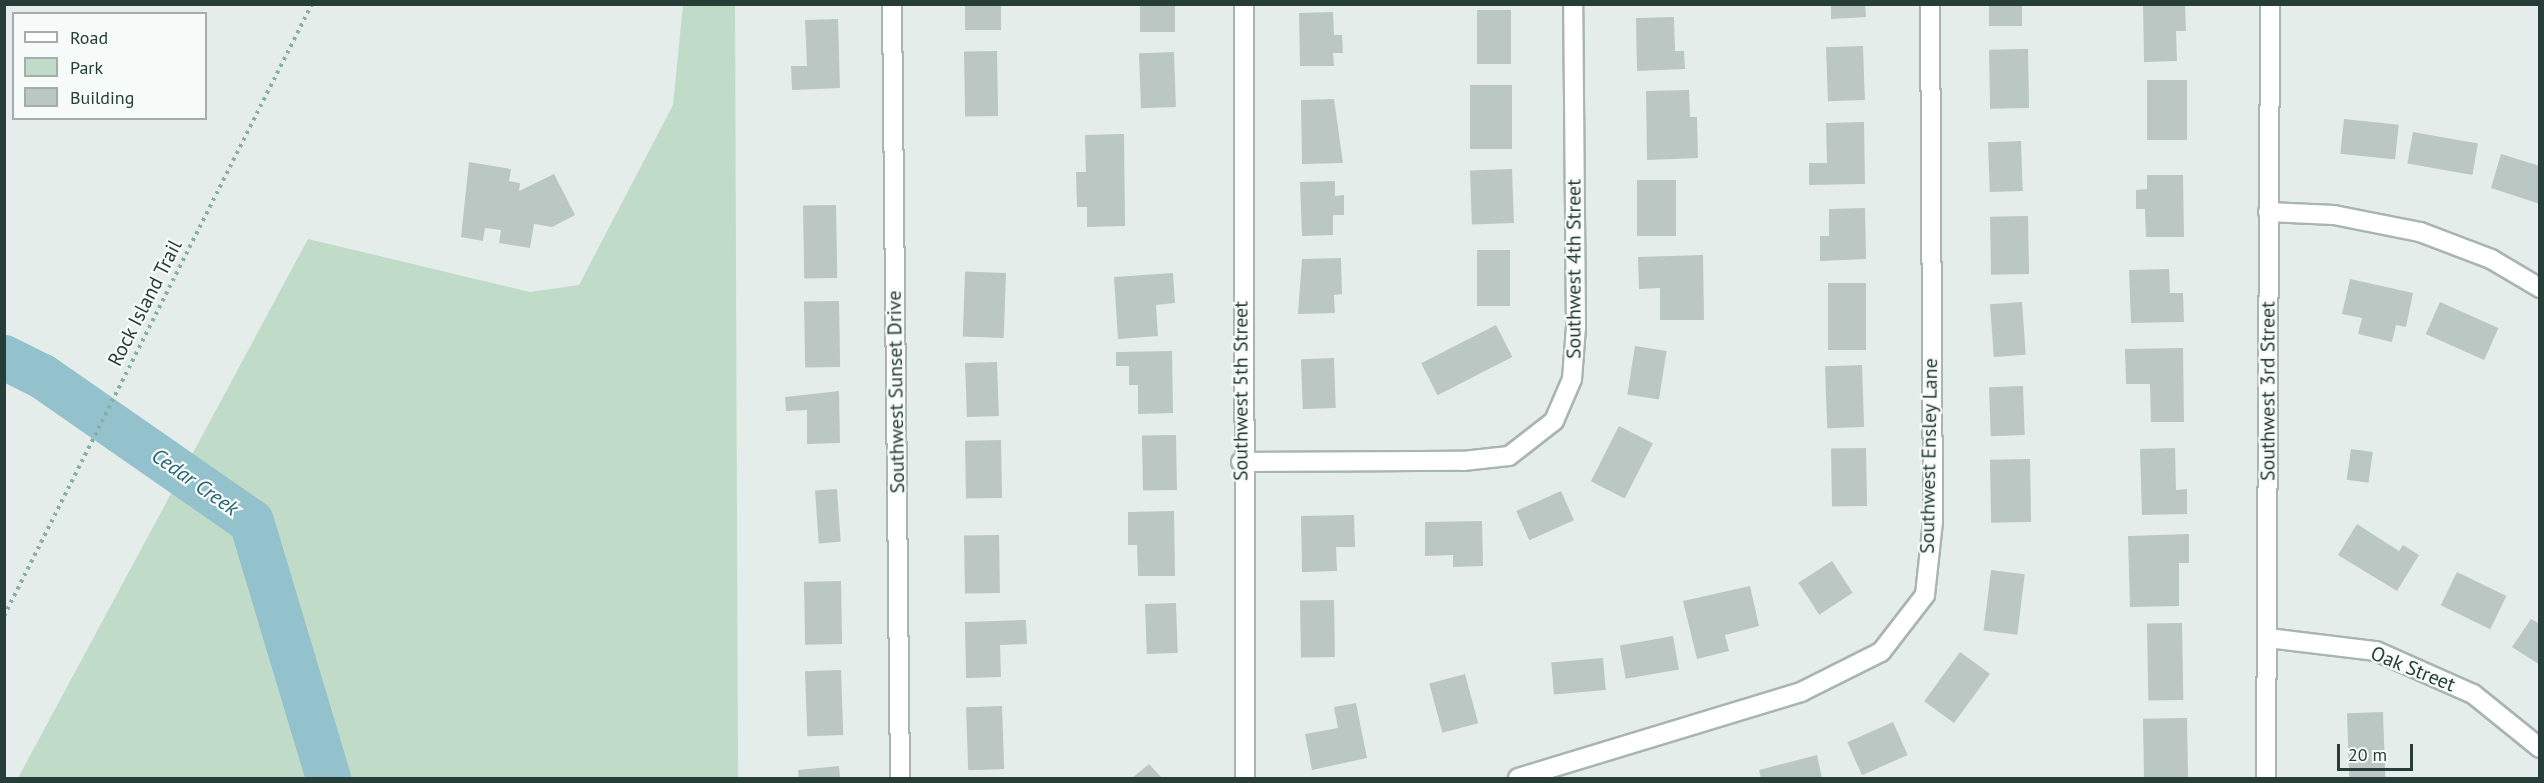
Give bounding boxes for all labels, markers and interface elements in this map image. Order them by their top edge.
legend [12,12,207,120]
text: Road [70,26,108,49]
text: Park [70,56,103,79]
text: Building [70,86,134,109]
street label: Southwest 4th Street [1562,179,1586,359]
street label: Rock Island Trail [103,235,187,371]
street label: Southwest Sunset Drive [882,290,910,494]
street label: Southwest 5th Street [1229,301,1253,481]
street label: Southwest 3rd Street [2256,301,2280,481]
street label: Southwest Ensley Lane [1915,358,1943,554]
water label: Cedar Creek [147,443,243,521]
street label: Oak Street [2367,641,2459,697]
scale bar [2340,732,2416,770]
text: 20 m [2348,743,2387,766]

